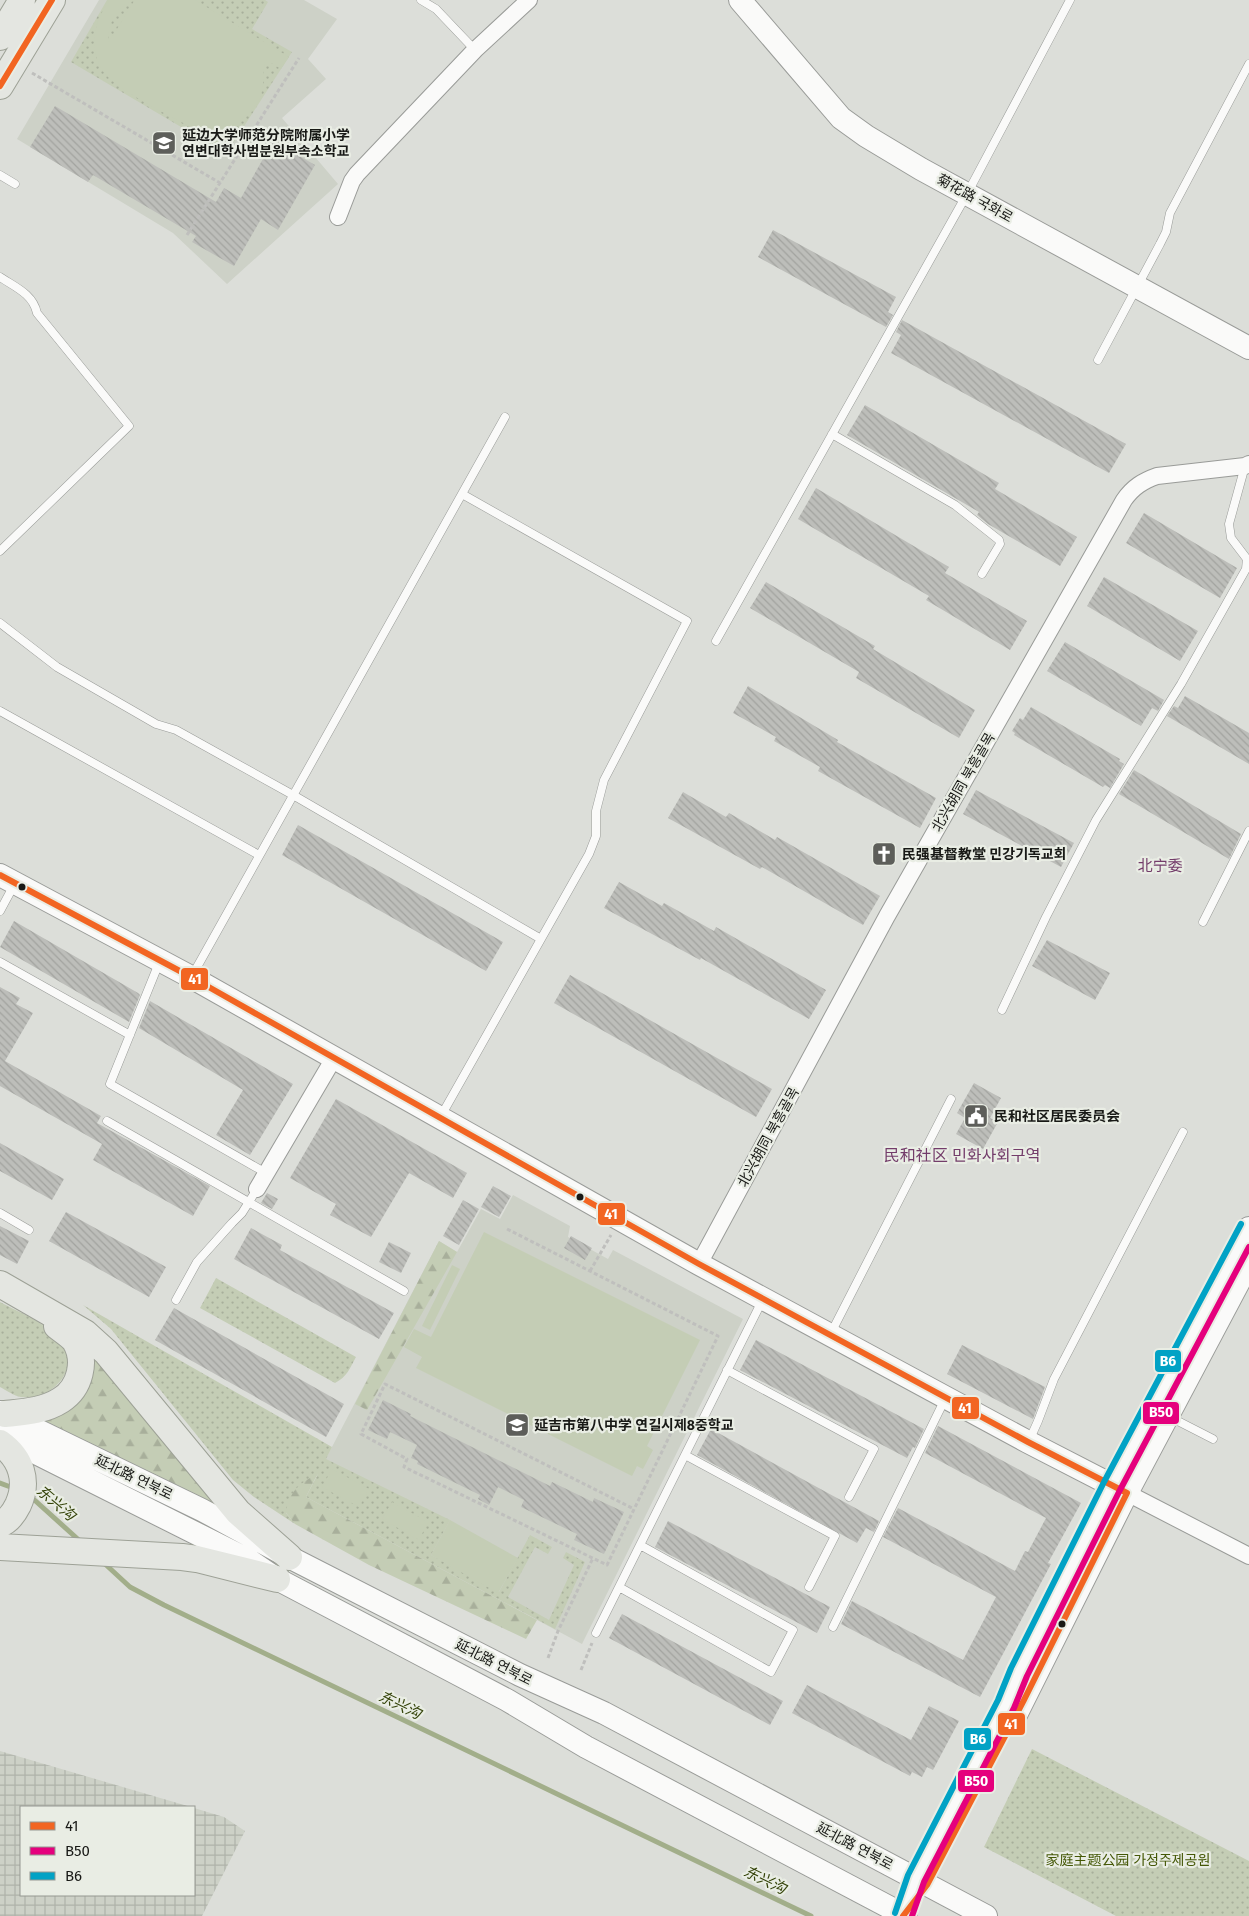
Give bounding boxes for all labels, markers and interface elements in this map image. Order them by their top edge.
place label: 延边大学师范分院附属小学 연변대학사범분원부속소학교 [182,127,350,160]
school or university icon: 延边大学师范分院附属小学 연변대학사범분원부속소학교 [151,130,177,156]
street label: 菊花路 국화로 [934,171,1016,226]
street label: 北兴胡同 북흥골목 [928,730,999,835]
church icon: 民强基督教堂 민강기독교회 [871,841,897,867]
place label: 民强基督教堂 민강기독교회 [902,846,1067,863]
district label: 北宁委 [1137,857,1183,875]
unlabelled marker [17,882,27,892]
line badge: 41 [180,967,209,991]
text: 41 [188,971,202,988]
street label: 北兴胡同 북흥골목 [734,1084,803,1190]
public building icon: 民和社区居民委员会 [963,1103,989,1129]
place label: 民和社区居民委员会 [994,1108,1120,1125]
district label: 民和社区 민화사회구역 [884,1146,1040,1165]
unlabelled marker [575,1192,585,1202]
line badge: 41 [597,1202,626,1226]
text: 41 [604,1206,618,1223]
line badge: B6 [1154,1349,1182,1373]
text: B6 [1160,1353,1176,1370]
line badge: 41 [951,1396,980,1420]
text: 41 [958,1400,972,1417]
line badge: B50 [1142,1401,1180,1425]
text: B50 [1149,1404,1173,1421]
school or university icon: 延吉市第八中学 연길시제8중학교 [504,1412,530,1438]
place label: 延吉市第八中学 연길시제8중학교 [534,1417,734,1434]
street label: 延北路 연북로 [92,1451,176,1504]
water label: 东兴沟 [33,1482,81,1526]
unlabelled marker [1057,1619,1067,1629]
street label: 延北路 연북로 [452,1636,535,1689]
water label: 东兴沟 [376,1687,426,1724]
line badge: 41 [997,1712,1026,1736]
text: 41 [1004,1716,1018,1733]
line badge: B6 [963,1727,992,1751]
text: B6 [970,1731,986,1748]
line badge: B50 [957,1769,995,1793]
text: B50 [964,1773,988,1790]
legend [20,1806,195,1896]
text: 41 [65,1817,79,1835]
street label: 延北路 연북로 [814,1819,896,1874]
text: B50 [65,1842,90,1860]
park label: 家庭主题公园 가정주제공원 [1046,1852,1211,1869]
water label: 东兴沟 [741,1862,791,1899]
text: B6 [65,1867,82,1885]

